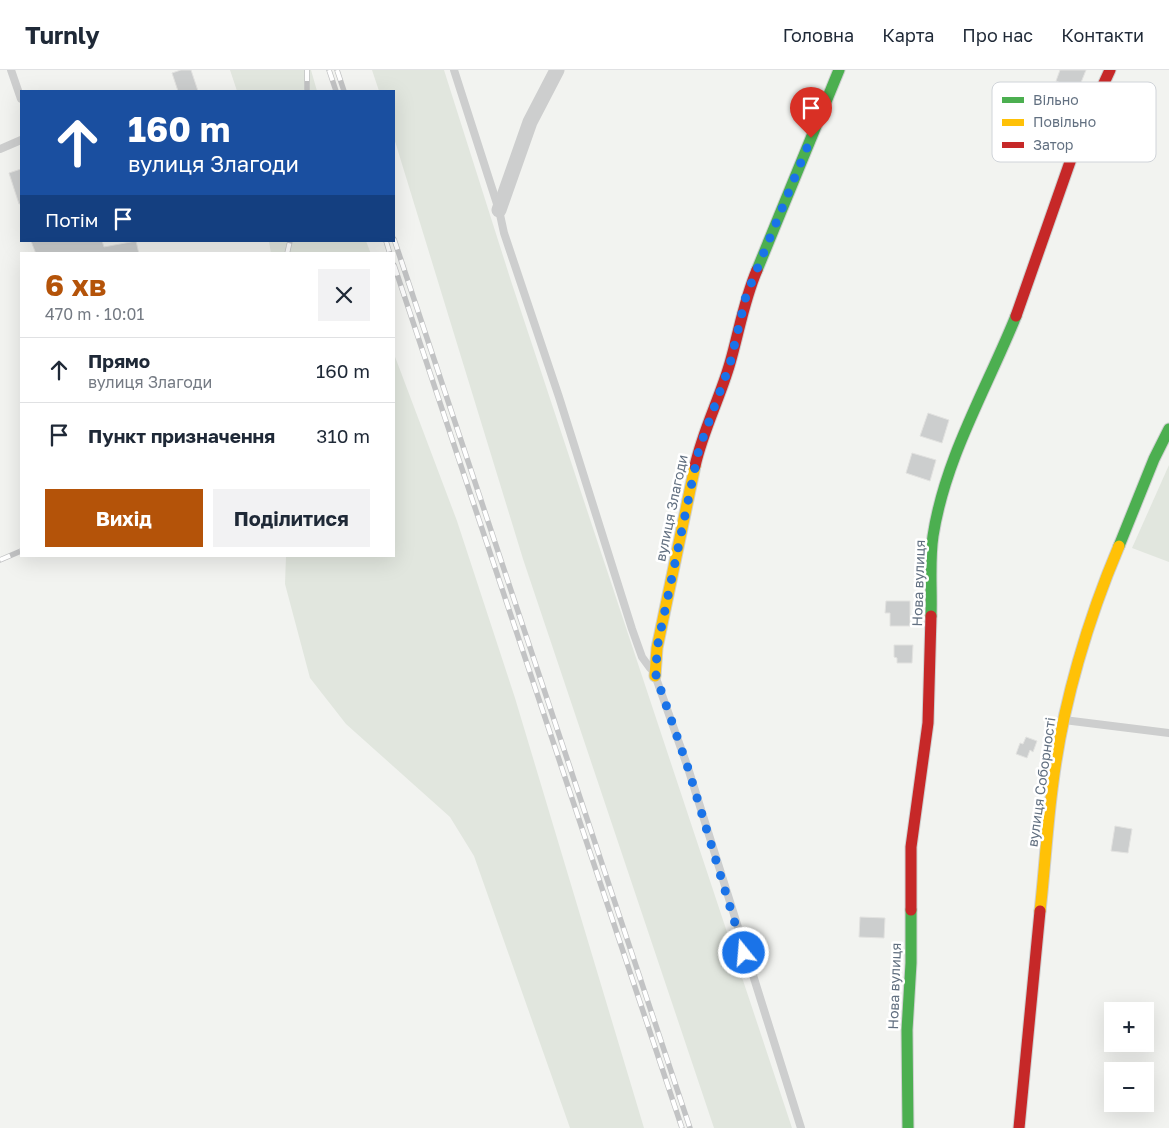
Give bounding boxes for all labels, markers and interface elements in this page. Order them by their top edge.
text: Turnly [25,20,100,49]
text: Головна [783,24,854,46]
text: Карта [882,24,934,46]
text: Про нас [962,24,1033,46]
text: Контакти [1061,24,1144,46]
legend [992,82,1156,162]
pin [790,87,832,138]
text: Вільно [1033,91,1079,108]
icon: arrive [797,94,825,122]
text: 160 m [128,108,230,150]
icon: ahead [45,110,110,175]
text: Повільно [1033,113,1096,130]
text: Затор [1033,136,1073,153]
text: вулиця Злагоди [128,150,299,177]
icon: arrive [109,205,137,233]
text: Потім [45,208,99,231]
text: 6 хв [45,267,106,303]
button: close [318,269,370,321]
text: 470 m · 10:01 [45,304,144,324]
text: Прямо [88,349,150,372]
icon: ahead [45,356,73,384]
text: 160 m [316,359,370,382]
text: вулиця Злагоди [88,372,212,392]
icon: arrive [45,421,73,449]
text: Пункт призначення [88,424,275,447]
text: 310 m [316,424,370,447]
street label: вулиця Злагоди [651,453,691,563]
button: Вихід [45,489,203,547]
button: Поділитися [213,489,370,547]
street label: Нова вулиця [908,539,928,627]
street label: вулиця Соборності [1023,716,1059,848]
position arrow [717,926,769,978]
street label: Нова вулиця [884,942,904,1030]
map controls [1104,1002,1154,1112]
button: + [1104,1002,1154,1052]
button: − [1104,1062,1154,1112]

